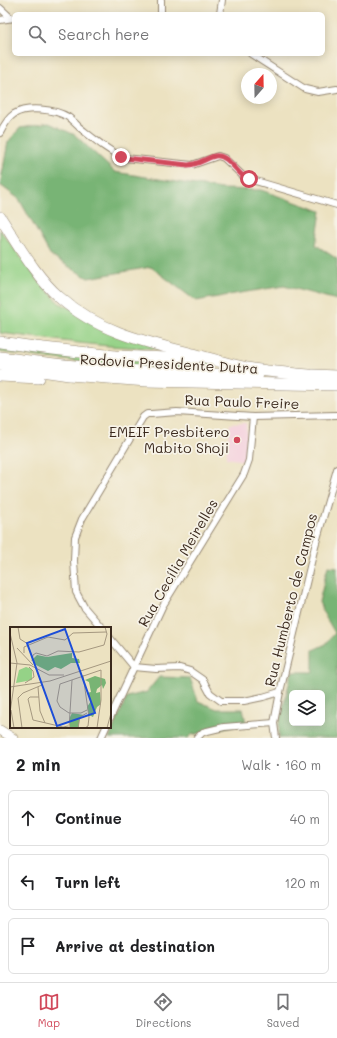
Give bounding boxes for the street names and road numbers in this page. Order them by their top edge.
street label: Rodovia Presidente Dutra [79,349,259,378]
street label: Rua Paulo Freire [184,390,300,413]
street label: Rua Cecília Meirelles [133,495,222,630]
street label: Rua Humberto de Campos [260,511,321,688]

